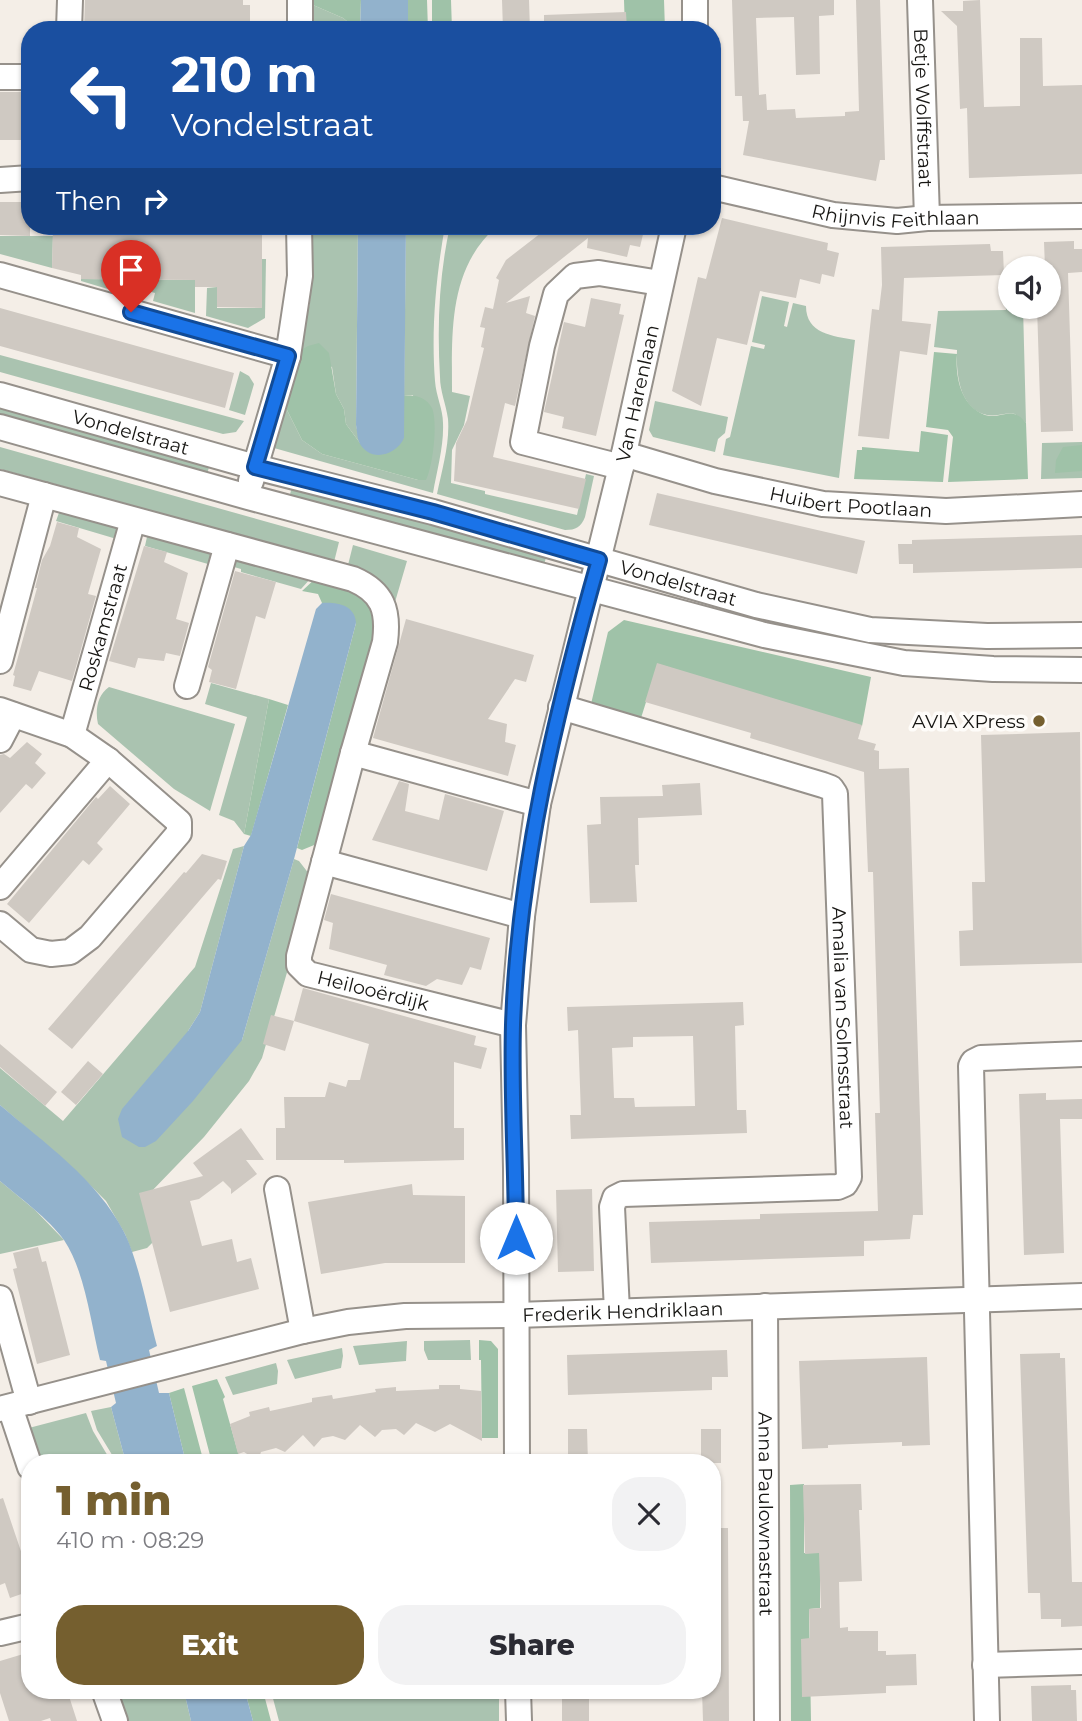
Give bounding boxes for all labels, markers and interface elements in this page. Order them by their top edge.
street label: Betje Wolffstraat [909,28,938,188]
text: 210 m [171,45,318,104]
icon: left [56,49,147,140]
text: Vondelstraat [171,105,374,144]
icon: right [136,182,174,220]
text: Then [56,185,122,217]
street label: Rhijnvis Feithlaan [810,199,980,233]
pin [101,240,161,312]
icon: arrive [112,251,150,289]
map controls [998,256,1061,319]
button: sound [998,256,1061,319]
street label: Van Harenlaan [611,322,663,464]
street label: Vondelstraat [70,405,192,459]
street label: Huibert Pootlaan [768,481,933,522]
street label: Vondelstraat [617,555,740,610]
street label: Roskamstraat [74,561,132,694]
place label: AVIA XPress [912,710,1025,733]
marker: AVIA XPress [1031,713,1047,729]
street label: Amalia van Solmsstraat [828,906,859,1130]
street label: Heilooërdijk [315,965,432,1015]
position arrow [479,1201,553,1275]
street label: Frederik Hendriklaan [522,1297,724,1326]
street label: Anna Paulownastraat [754,1412,778,1617]
text: 1 min [56,1474,172,1526]
button: close [612,1477,686,1551]
text: 410 m · 08:29 [56,1526,204,1554]
button: Exit [56,1605,364,1685]
button: Share [378,1605,686,1685]

